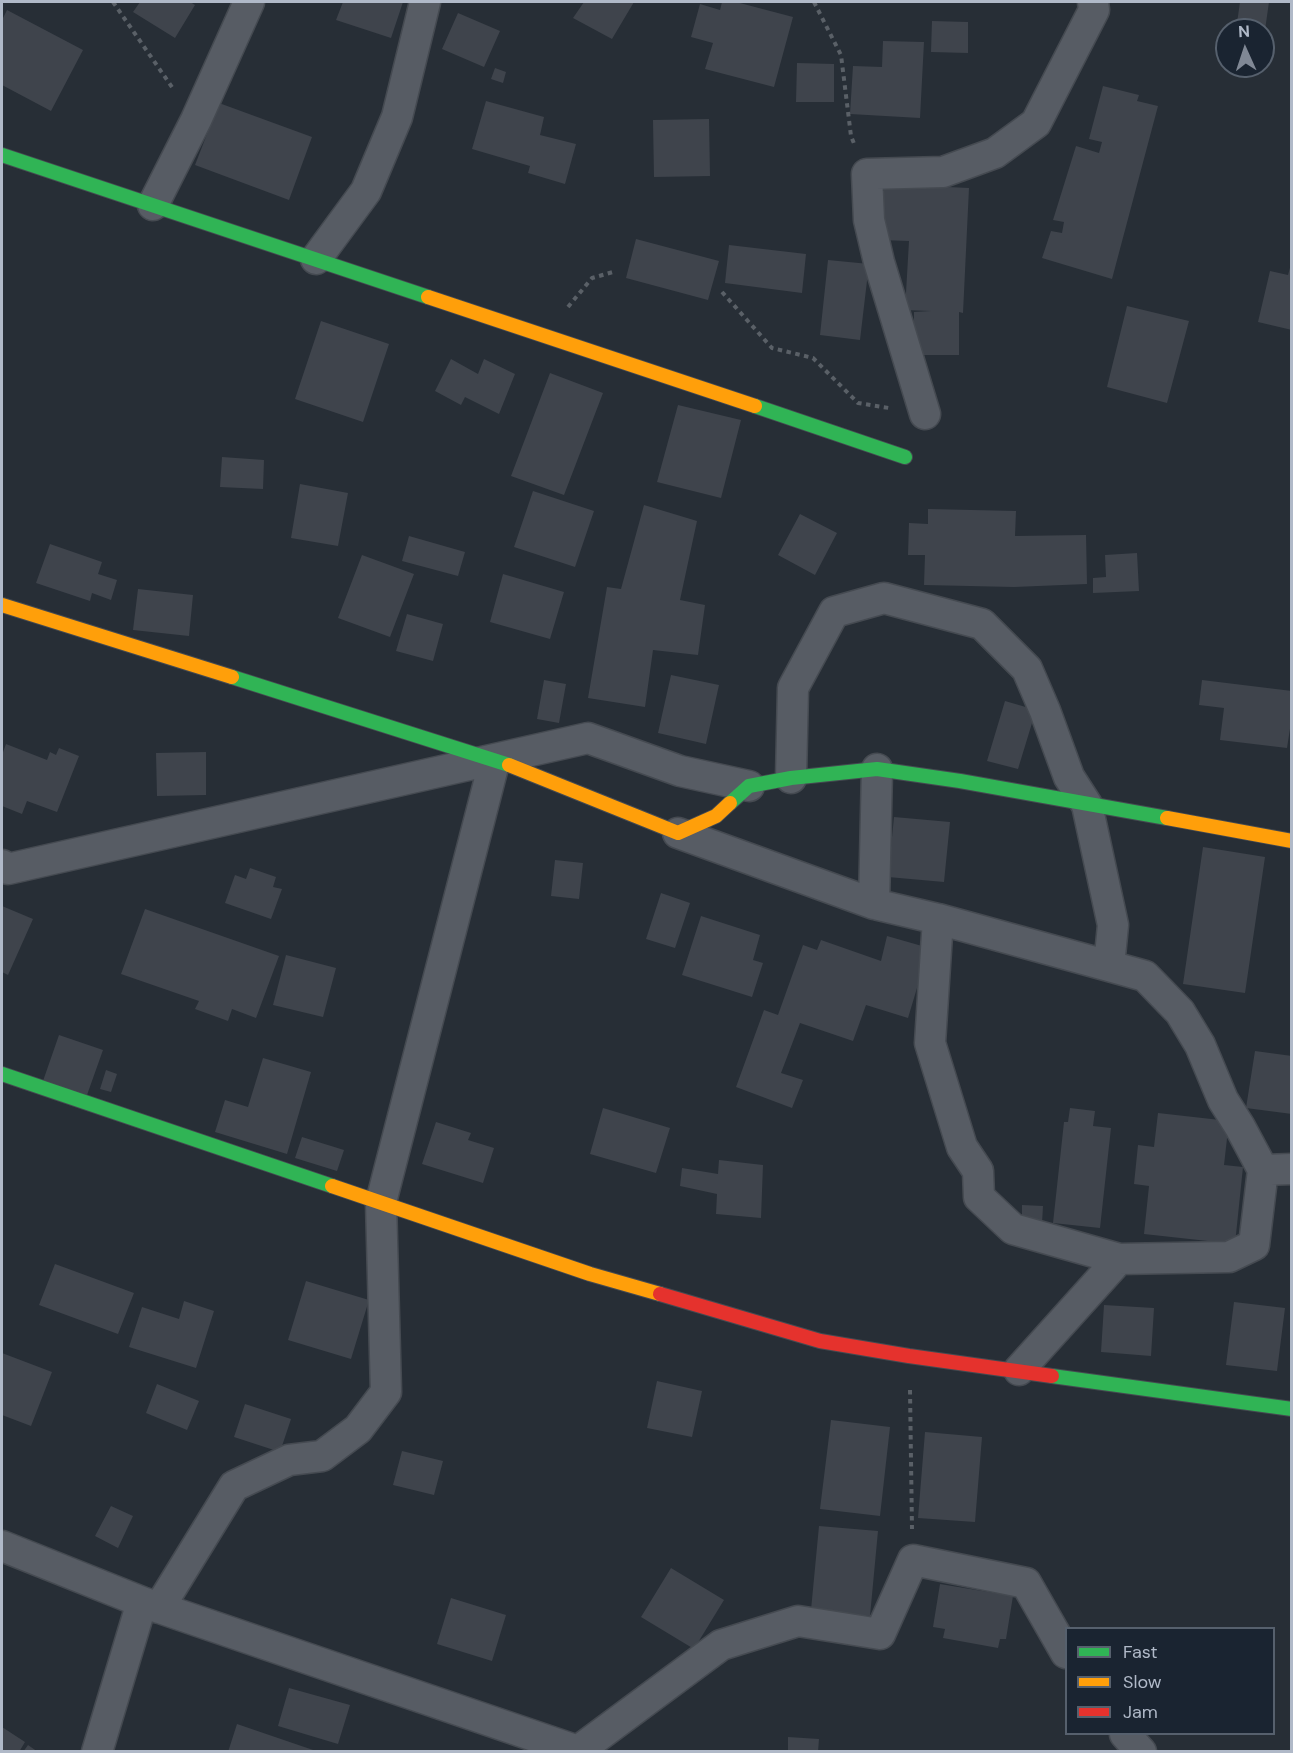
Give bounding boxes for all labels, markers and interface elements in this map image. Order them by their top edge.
north arrow [1215,18,1275,78]
text: N [1238,21,1251,42]
legend [1065,1627,1275,1735]
text: Fast [1123,1640,1158,1664]
text: Slow [1123,1670,1162,1694]
text: Jam [1123,1700,1158,1724]

